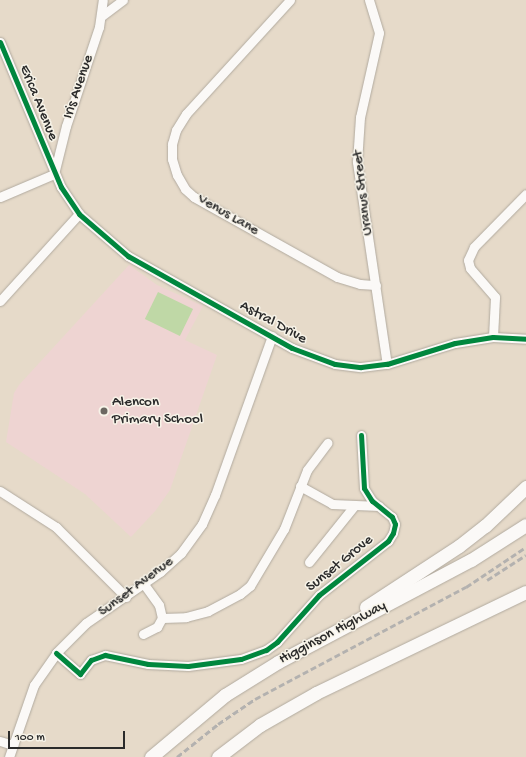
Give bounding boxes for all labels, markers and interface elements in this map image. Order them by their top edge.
street label: Iris Avenue [60,53,98,121]
street label: Erica Avenue [15,63,61,143]
street label: Uranus Street [349,149,377,237]
street label: Venus Lane [194,190,262,240]
street label: Astral Drive [236,297,310,349]
place label: Alencon Primary School [112,393,203,428]
marker: Alencon Primary School [99,406,109,416]
street label: Sunset Grove [303,532,377,596]
street label: Sunset Avenue [95,553,177,621]
street label: Higginson Highway [276,597,390,669]
scale bar [10,723,127,749]
text: 100 m [15,731,45,745]

